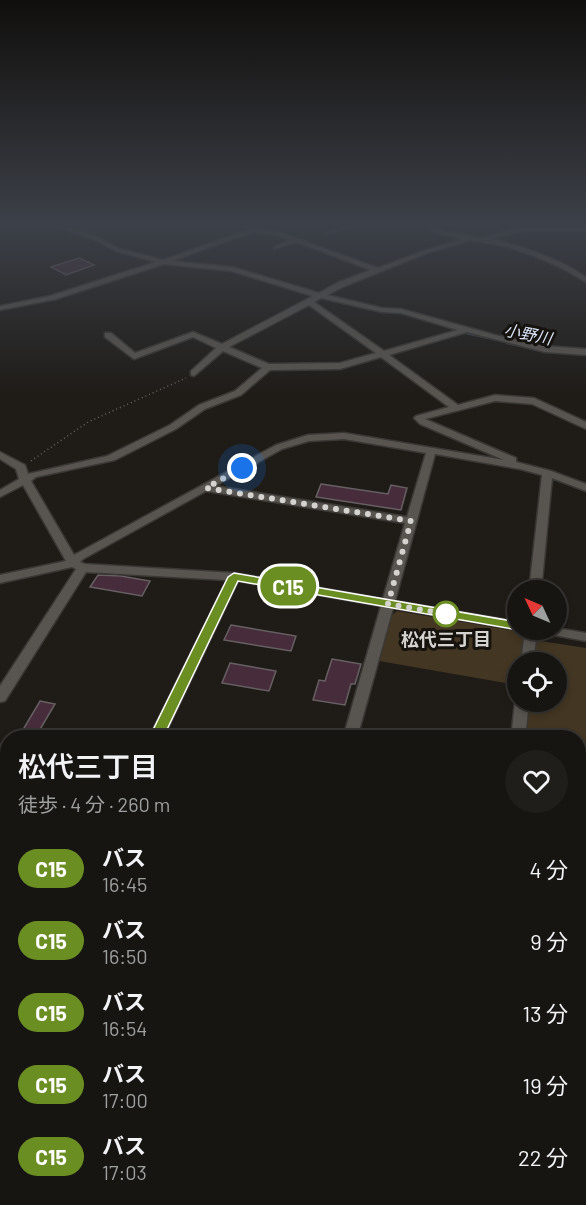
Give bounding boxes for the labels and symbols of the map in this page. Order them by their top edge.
water label: 小野川 [503,320,555,348]
your location [227,453,257,483]
line badge: C15 [254,566,322,606]
north arrow [507,580,567,640]
marker: 松代三丁目 [433,601,459,627]
place label: 松代三丁目 [401,628,491,650]

